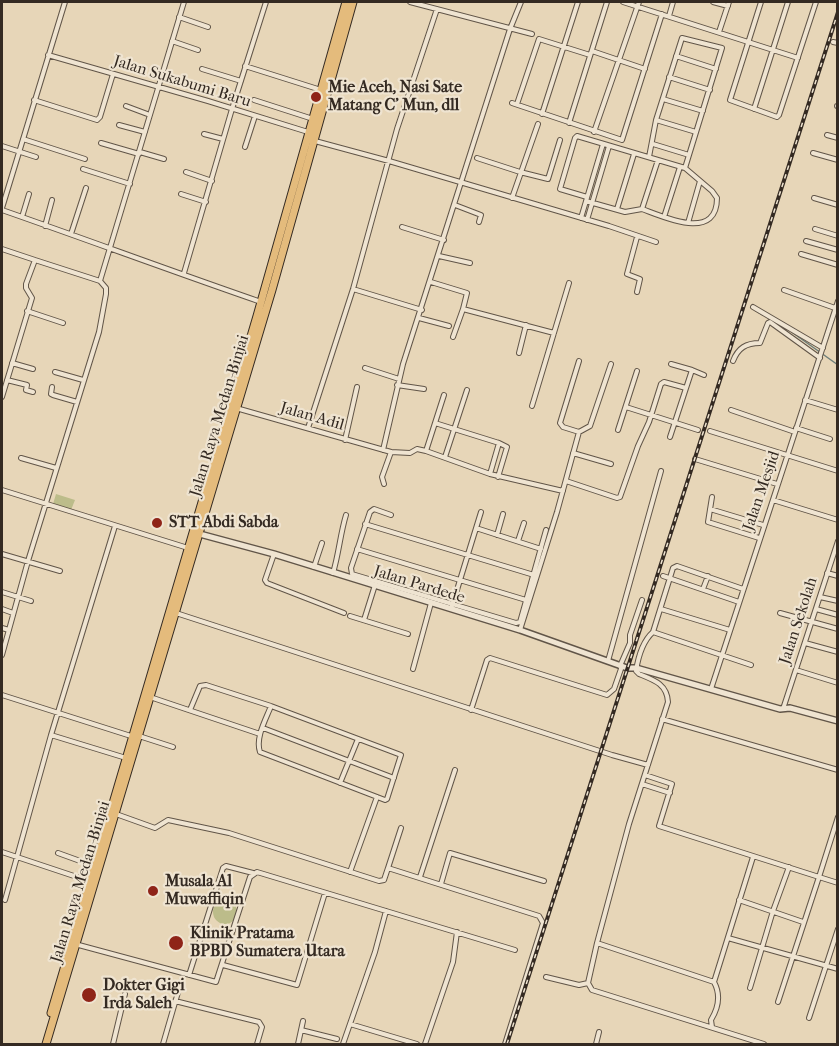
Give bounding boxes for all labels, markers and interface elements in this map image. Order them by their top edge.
street label: Jalan Sukabumi Baru [111,52,253,112]
place label: Mie Aceh, Nasi Sate Matang C' Mun, dll [328,78,462,116]
marker: Mie Aceh, Nasi Sate Matang C' Mun, dll [309,90,323,104]
street label: Jalan Raya Medan-Binjai [186,333,254,499]
street label: Jalan Adil [278,399,346,435]
street label: Jalan Mesjid [739,448,785,534]
place label: STT Abdi Sabda [169,513,278,533]
marker: STT Abdi Sabda [150,516,164,530]
street label: Jalan Pardede [371,562,467,608]
street label: Jalan Sekolah [776,575,822,667]
street label: Jalan Raya Medan-Binjai [47,799,115,965]
place label: Musala Al Muwaffiqin [165,872,244,910]
marker: Musala Al Muwaffiqin [146,884,160,898]
place label: Klinik Pratama BPBD Sumatera Utara [190,924,345,962]
marker: Klinik Pratama BPBD Sumatera Utara [167,934,185,952]
place label: Dokter Gigi Irda Saleh [103,976,185,1014]
marker: Dokter Gigi Irda Saleh [80,986,98,1004]

